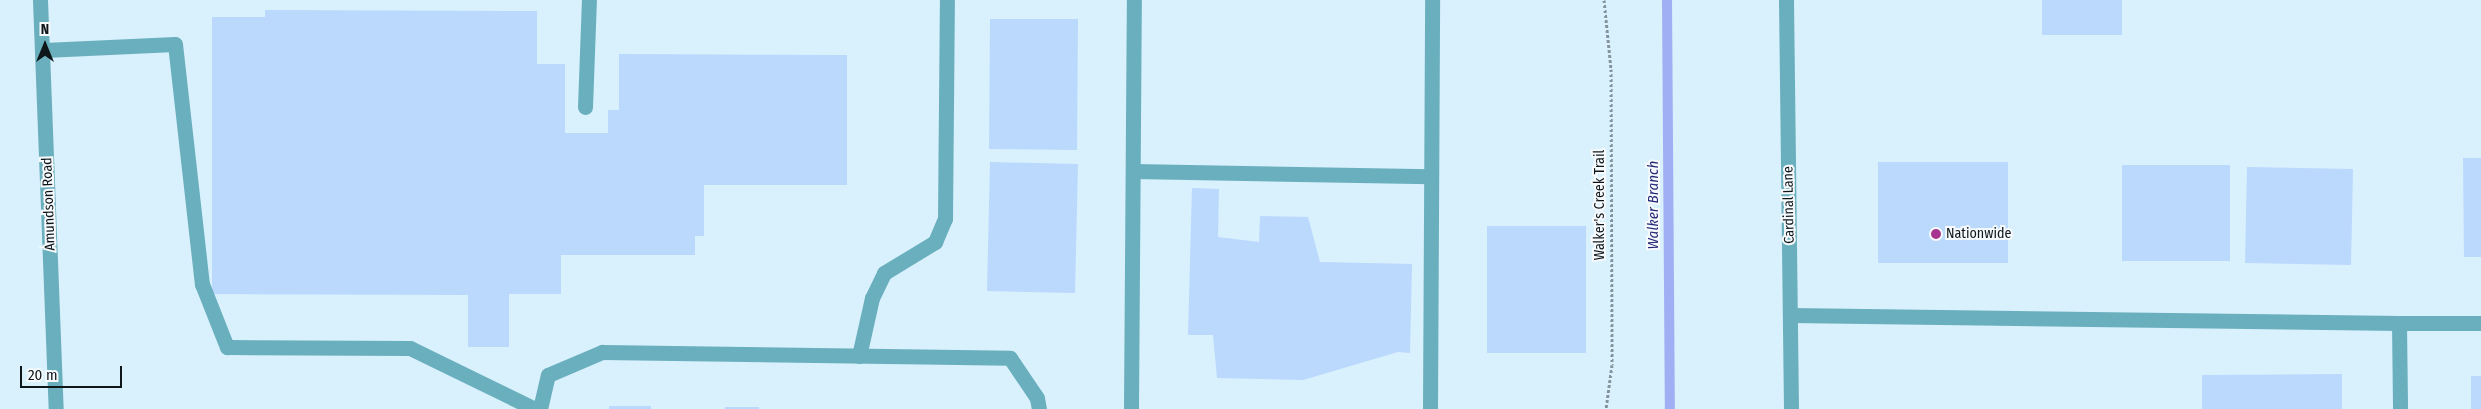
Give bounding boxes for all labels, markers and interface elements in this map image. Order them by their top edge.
north arrow [20,20,70,70]
text: N [41,21,49,38]
street label: Walker's Creek Trail [1592,150,1608,260]
street label: Amundson Road [39,157,59,251]
water label: Walker Branch [1645,161,1663,249]
street label: Cardinal Lane [1780,166,1798,244]
place label: Nationwide [1946,226,2011,242]
marker: Nationwide [1930,228,1942,240]
scale bar [22,356,125,388]
text: 20 m [28,366,58,384]

